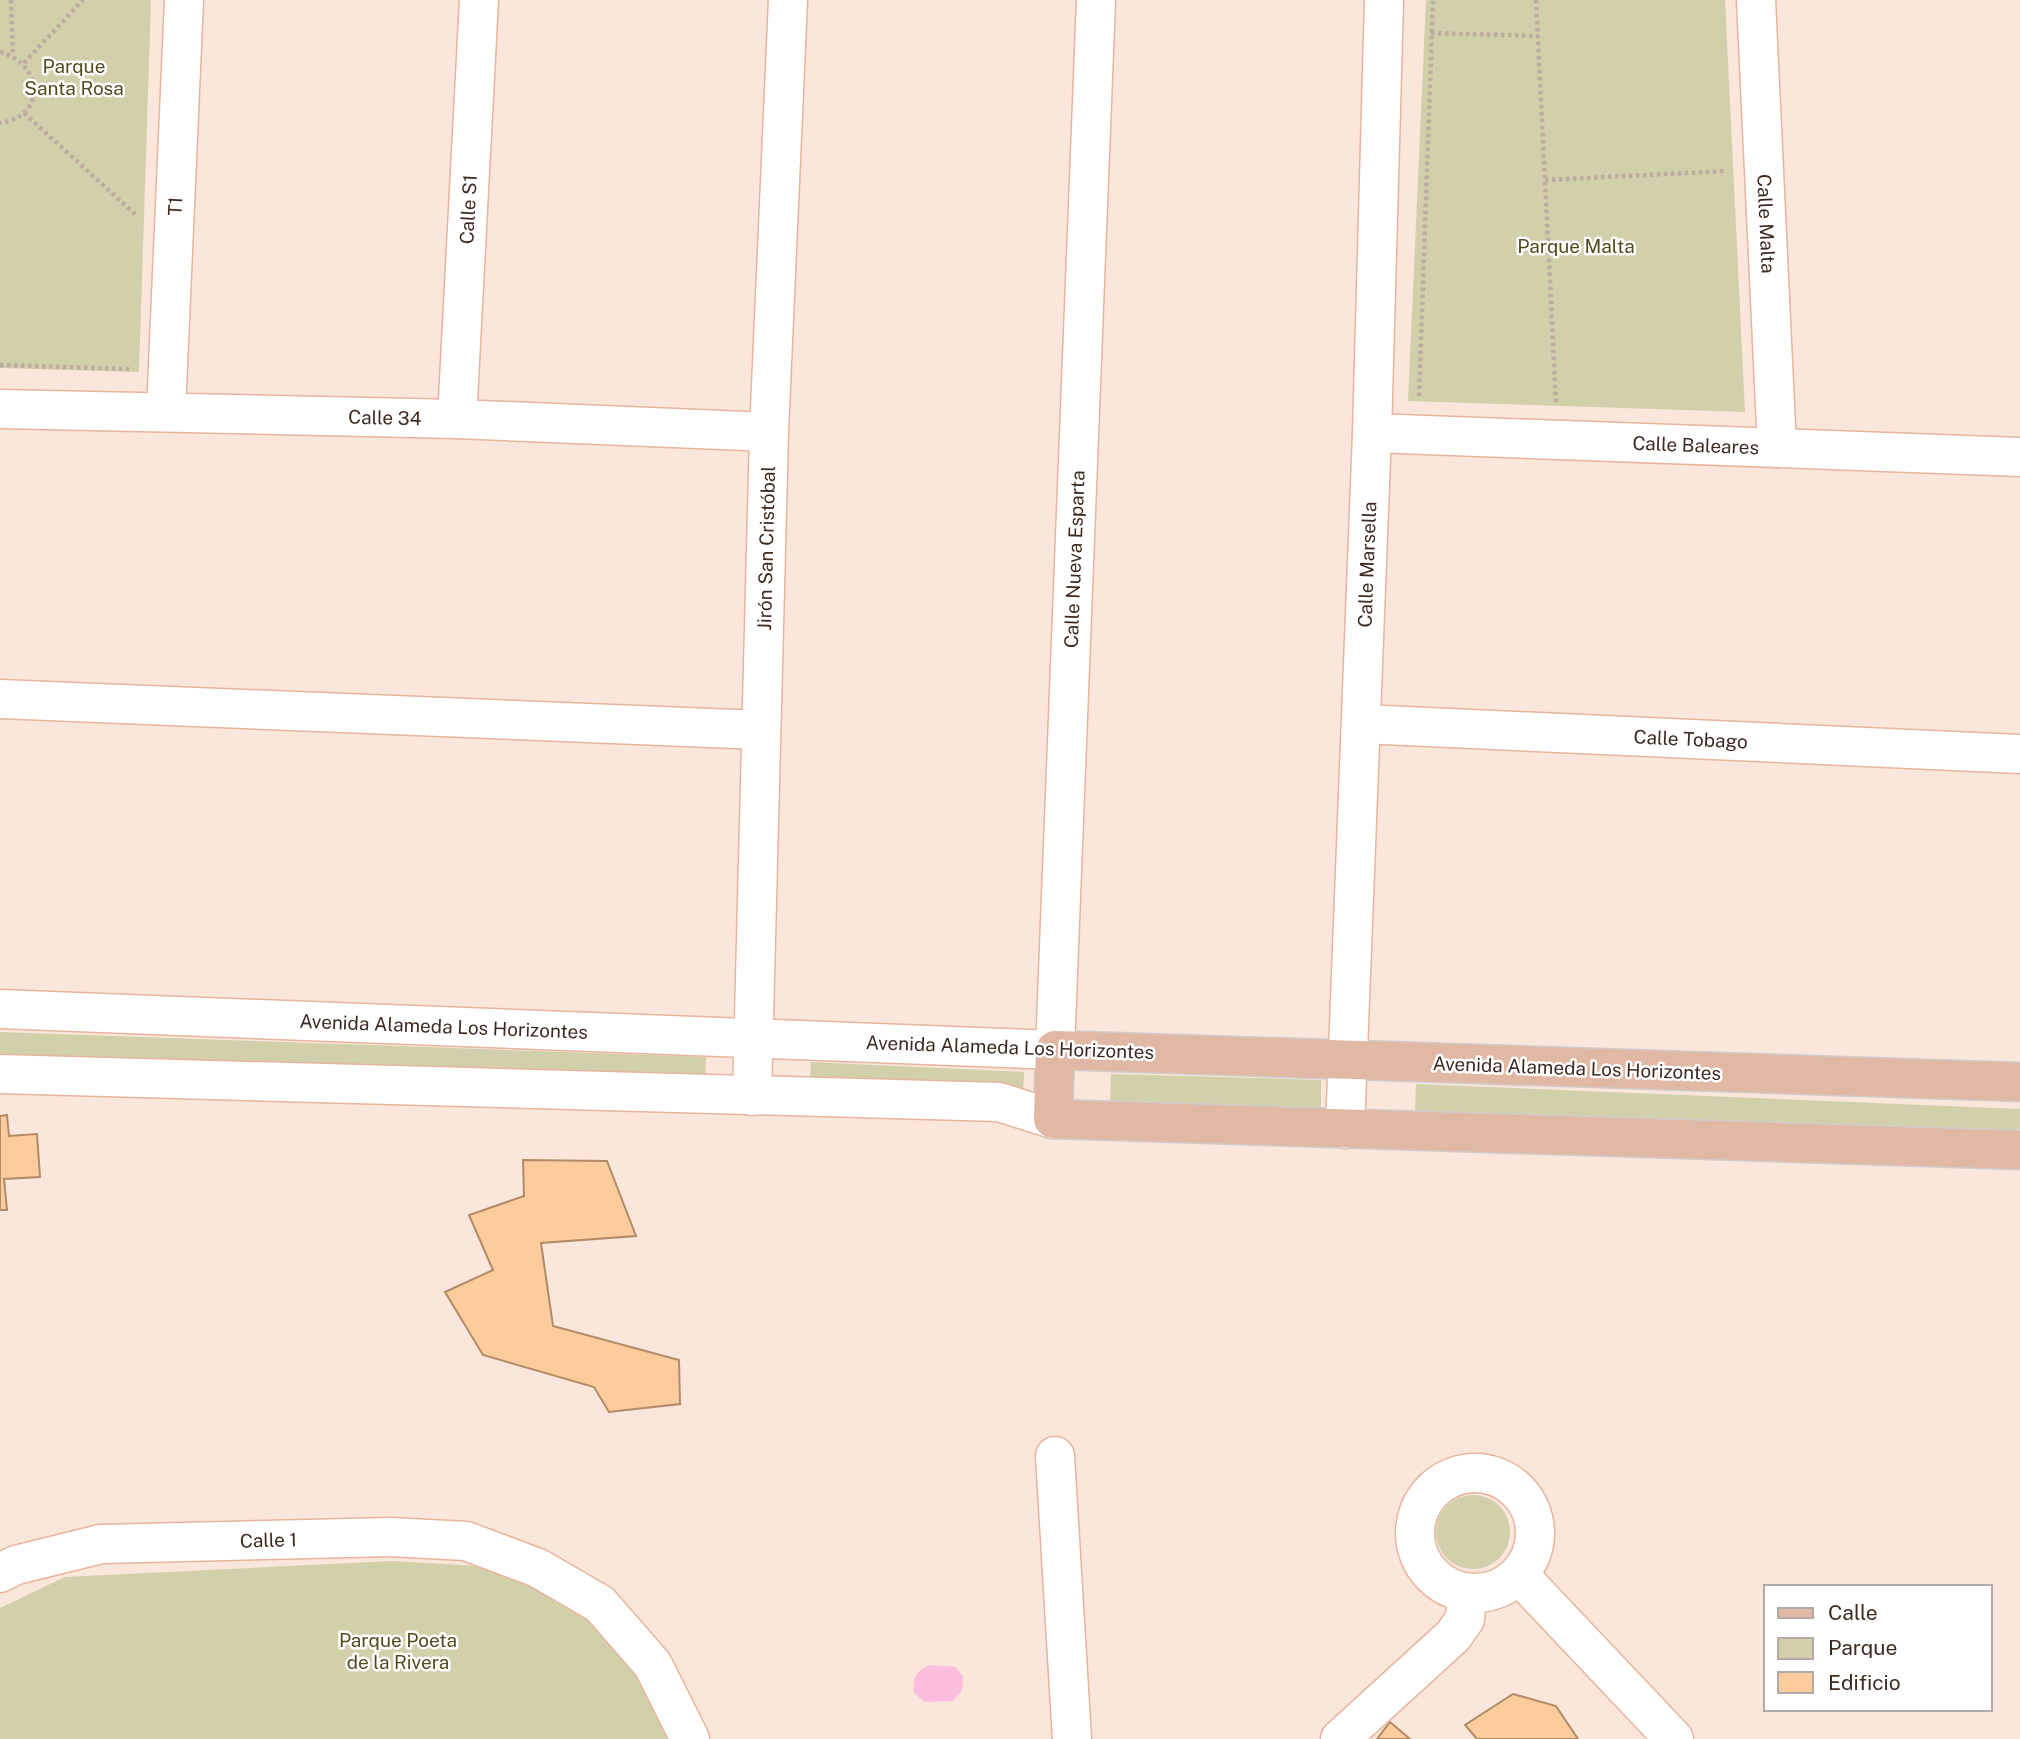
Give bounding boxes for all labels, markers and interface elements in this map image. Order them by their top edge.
park label: Parque Santa Rosa [24,55,124,99]
street label: Calle Malta [1753,173,1780,274]
street label: Calle S1 [455,174,481,245]
street label: T1 [164,196,186,216]
park label: Parque Malta [1517,235,1635,257]
street label: Calle 34 [348,406,422,429]
street label: Calle Baleares [1632,432,1760,458]
street label: Jirón San Cristóbal [753,466,779,631]
street label: Calle Nueva Esparta [1060,470,1089,648]
street label: Calle Marsella [1353,501,1380,628]
street label: Calle Tobago [1633,725,1748,753]
street label: Avenida Alameda Los Horizontes [299,1010,588,1043]
street label: Avenida Alameda Los Horizontes [865,1031,1155,1063]
street label: Avenida Alameda Los Horizontes [1432,1052,1722,1084]
street label: Calle 1 [240,1528,297,1552]
legend [1764,1585,1992,1711]
text: Calle [1828,1600,1878,1625]
park label: Parque Poeta de la Rivera [339,1629,457,1673]
text: Parque [1828,1635,1897,1660]
text: Edificio [1828,1670,1901,1695]

